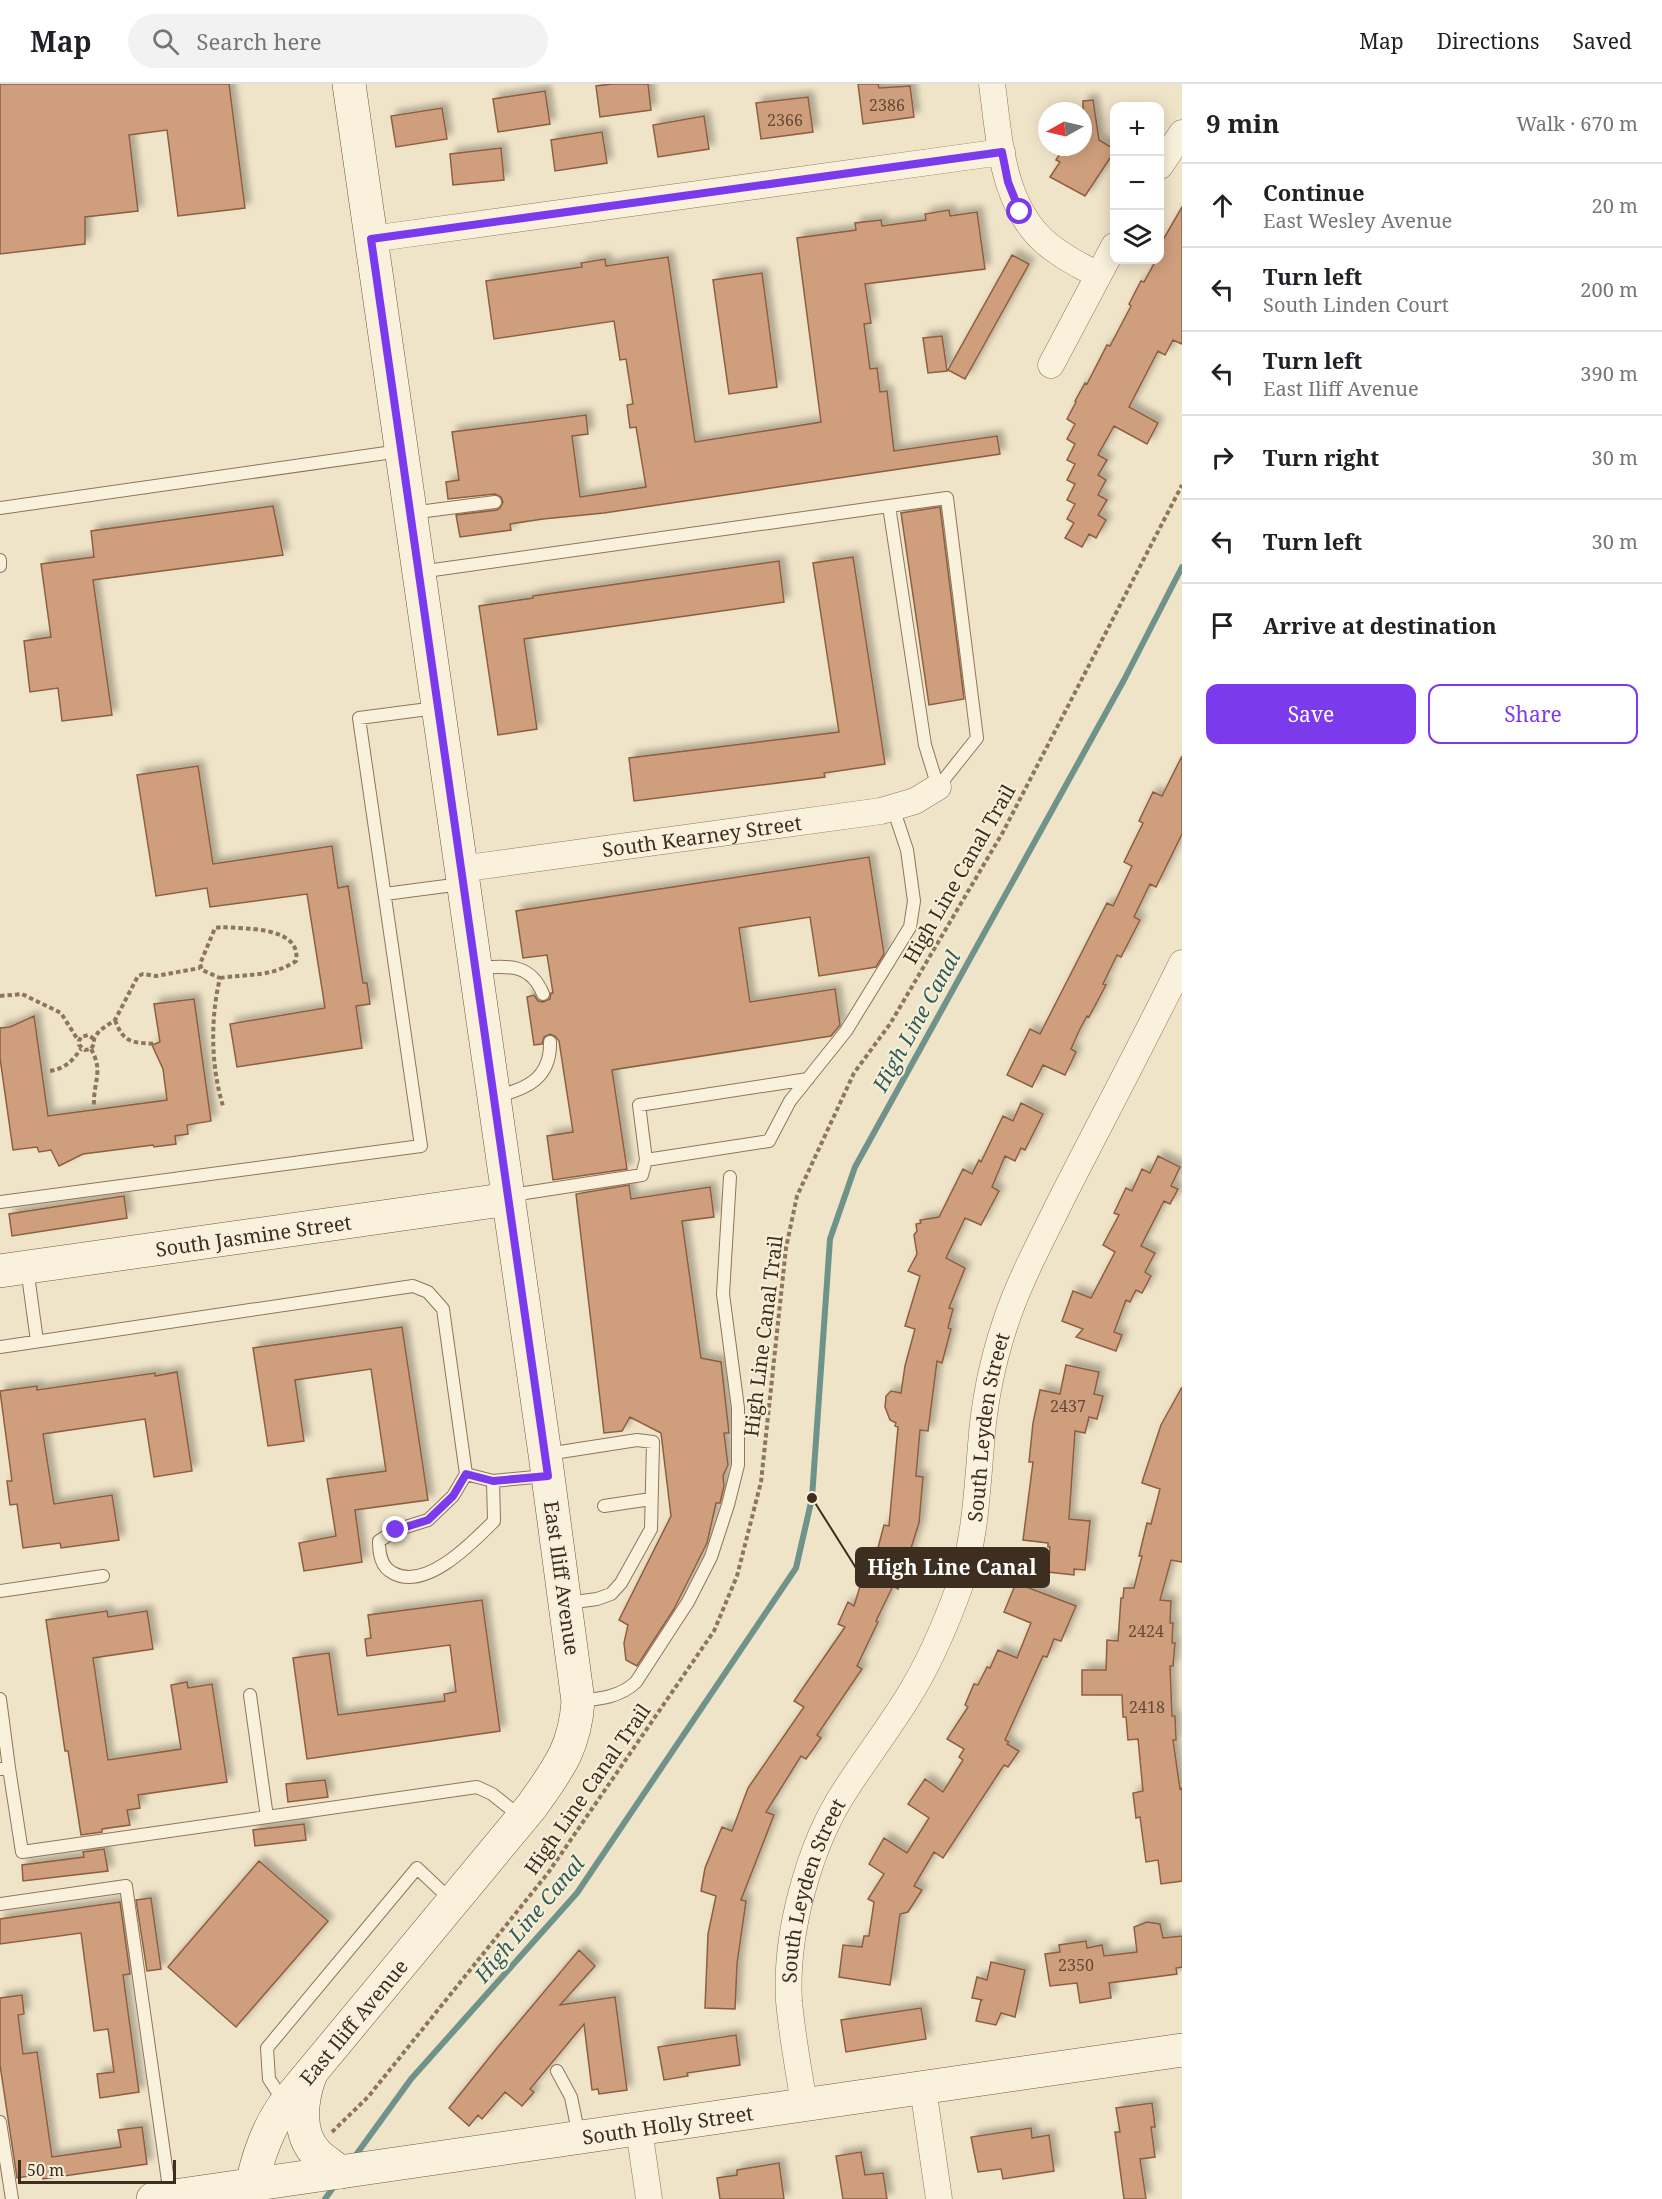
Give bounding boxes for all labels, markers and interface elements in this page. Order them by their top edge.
search box [128,14,548,68]
text: Map [30,22,92,60]
icon: search [149,25,182,58]
text: Search here [197,26,321,56]
text: Map [1359,27,1404,55]
text: Directions [1437,27,1539,55]
text: Saved [1572,27,1632,55]
house number: 2386 [869,94,905,116]
north arrow [1038,102,1092,156]
map controls [1110,102,1164,264]
button: + [1110,102,1164,156]
text: 9 min [1206,105,1280,141]
house number: 2366 [767,109,803,131]
text: Walk · 670 m [1516,110,1638,137]
button: − [1110,156,1164,210]
text: Continue [1263,177,1365,207]
icon: ahead [1206,189,1239,222]
text: 20 m [1592,192,1638,219]
route start [1006,198,1032,224]
text: East Wesley Avenue [1263,207,1452,234]
button: layers [1110,210,1164,264]
text: Turn left [1263,261,1362,291]
icon: left [1206,273,1239,306]
text: 200 m [1580,276,1638,303]
text: South Linden Court [1263,291,1449,318]
text: Turn left [1263,345,1362,375]
icon: left [1206,357,1239,390]
text: 390 m [1580,360,1638,387]
text: East Iliff Avenue [1263,375,1419,402]
icon: right [1206,441,1239,474]
text: Turn right [1263,442,1379,472]
text: 30 m [1592,444,1638,471]
icon: left [1206,525,1239,558]
text: Turn left [1263,526,1362,556]
text: 30 m [1592,528,1638,555]
icon: arrive [1206,609,1239,642]
text: Arrive at destination [1263,610,1497,640]
button: Save [1206,684,1416,744]
button: Share [1428,684,1638,744]
street label: High Line Canal Trail [897,779,1021,969]
street label: South Kearney Street [600,809,803,863]
water label: High Line Canal [865,945,967,1097]
street label: South Jasmine Street [154,1208,353,1262]
street label: High Line Canal Trail [737,1234,789,1438]
street label: South Leyden Street [960,1329,1015,1523]
house number: 2437 [1050,1395,1086,1417]
street label: East Iliff Avenue [538,1499,586,1657]
route end [382,1516,408,1542]
callout: High Line Canal [856,1548,1049,1587]
text: High Line Canal [867,1553,1037,1581]
house number: 2424 [1128,1620,1164,1642]
house number: 2418 [1129,1696,1165,1718]
street label: High Line Canal Trail [518,1698,656,1880]
street label: South Leyden Street [775,1793,851,1983]
water label: High Line Canal [467,1849,591,1989]
street label: East Iliff Avenue [293,1953,413,2090]
house number: 2350 [1058,1954,1094,1976]
street label: South Holly Street [580,2099,755,2150]
scale bar [18,2157,176,2184]
text: 50 m [27,2159,64,2181]

